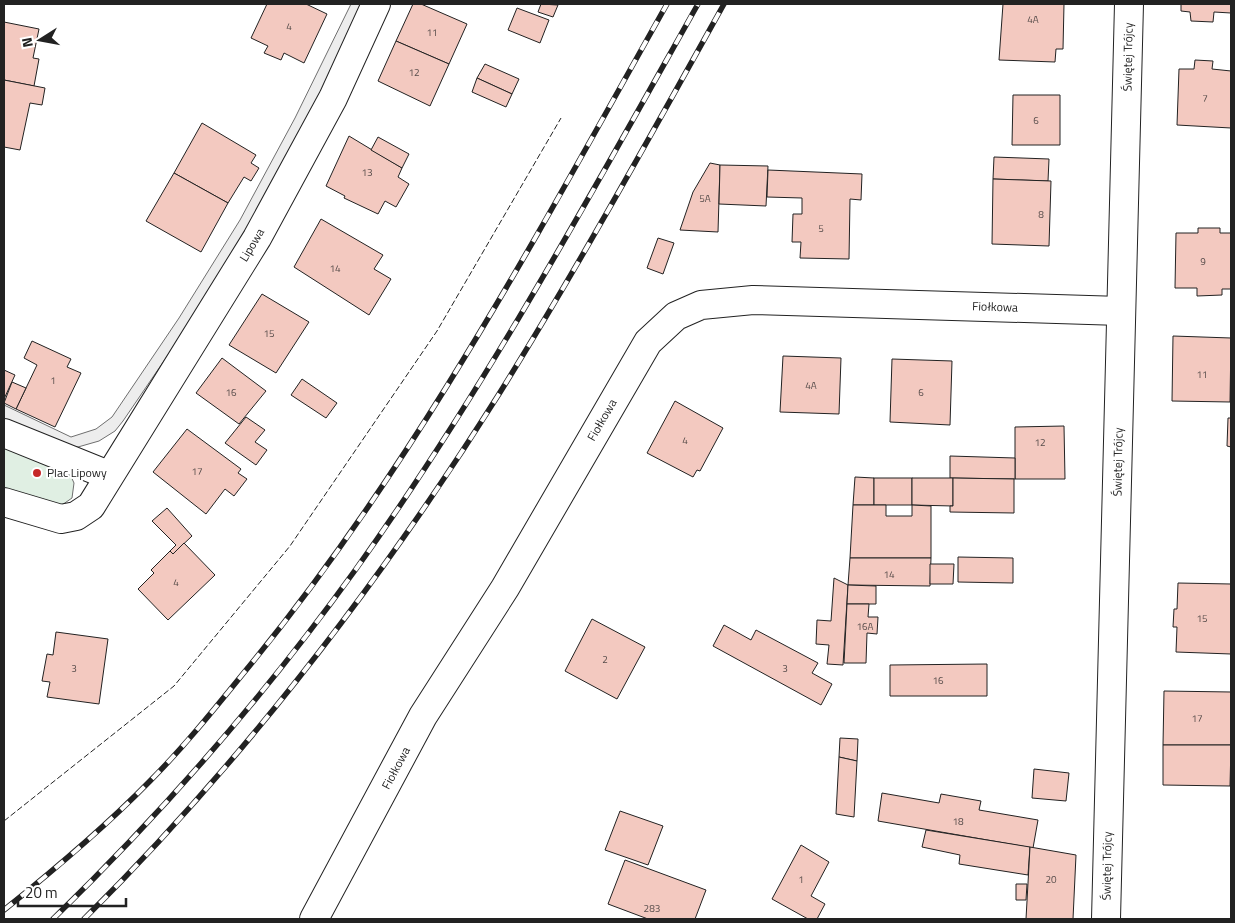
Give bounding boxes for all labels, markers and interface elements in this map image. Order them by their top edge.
house number: 4A [1027,12,1039,27]
north arrow [15,15,65,65]
house number: 4 [286,19,292,34]
street label: Świętej Trójcy [1117,22,1138,92]
house number: 11 [426,25,438,40]
text: N [16,36,38,49]
house number: 12 [408,65,420,80]
house number: 7 [1202,91,1208,106]
house number: 6 [1033,113,1039,128]
house number: 13 [361,165,373,180]
house number: 5A [699,191,711,206]
house number: 8 [1038,207,1044,222]
house number: 5 [818,221,824,236]
street label: Lipowa [234,224,269,265]
house number: 9 [1200,254,1206,269]
house number: 14 [329,261,341,276]
street label: Fiołkowa [972,296,1018,317]
house number: 15 [263,326,275,341]
house number: 11 [1196,367,1208,382]
house number: 1 [50,373,56,388]
house number: 4A [805,378,817,393]
house number: 16 [225,385,237,400]
house number: 6 [918,385,924,400]
street label: Fiołkowa [582,395,621,444]
street label: Świętej Trójcy [1107,427,1128,497]
house number: 4 [682,433,688,448]
house number: 12 [1034,435,1046,450]
place label: Plac Lipowy [47,463,107,482]
house number: 17 [191,464,203,479]
marker: Plac Lipowy [31,467,43,479]
house number: 14 [883,567,895,582]
house number: 4 [173,575,179,590]
house number: 15 [1196,611,1208,626]
house number: 16A [856,619,874,634]
house number: 2 [602,652,608,667]
house number: 3 [71,661,77,676]
house number: 3 [782,661,788,676]
house number: 16 [932,673,944,688]
house number: 17 [1191,711,1203,726]
street label: Fiołkowa [376,743,415,793]
house number: 18 [952,814,964,829]
street label: Świętej Trójcy [1096,831,1117,901]
house number: 1 [798,872,804,887]
house number: 20 [1045,872,1057,887]
scale bar [18,876,125,908]
text: 20 m [25,881,58,904]
house number: 283 [644,901,660,916]

